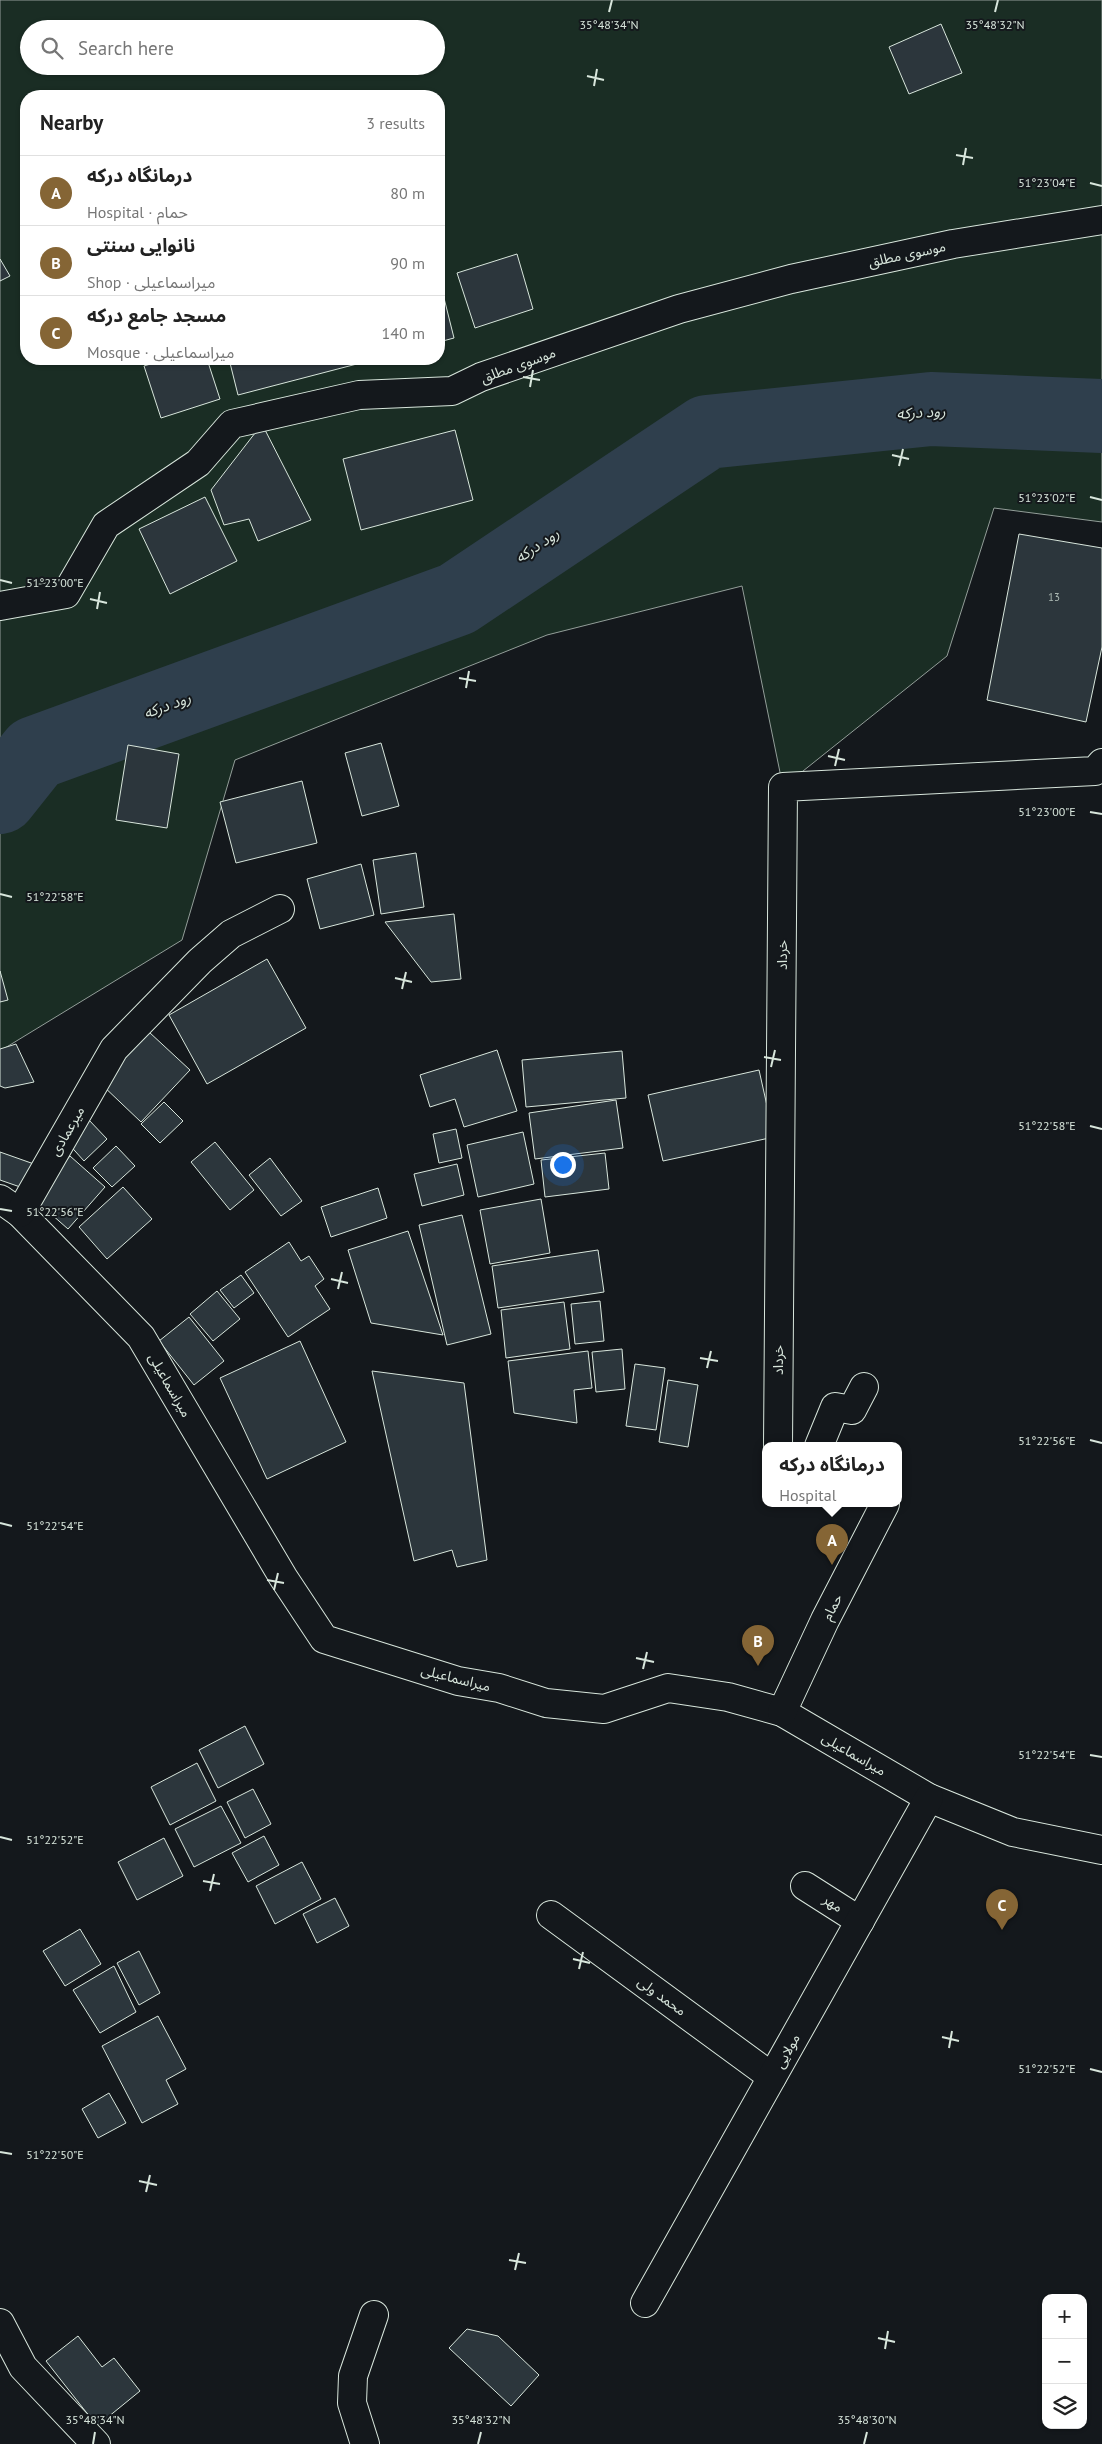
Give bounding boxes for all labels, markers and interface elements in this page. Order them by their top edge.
text: 35°48'34"N [579,17,639,32]
text: 35°48'32"N [965,17,1025,32]
search box [20,20,445,75]
icon: search [38,34,66,62]
text: Search here [78,36,174,60]
text: Nearby [40,109,103,136]
text: 3 results [366,113,425,133]
text: درمانگاه درکه [87,163,192,187]
text: 51°23'04"E [1018,175,1076,190]
text: A [51,183,61,203]
text: 80 m [390,183,425,203]
text: Hospital · حمام [87,202,188,222]
text: نانوایی سنتی [87,233,195,257]
street label: موسوی مطلق [867,237,948,272]
text: B [51,253,61,273]
text: 90 m [390,253,425,273]
text: Shop · میراسماعیلی [87,272,215,292]
text: مسجد جامع درکه [87,303,226,327]
text: C [52,323,60,343]
text: 140 m [382,323,425,343]
text: Mosque · میراسماعیلی [87,342,234,362]
street label: موسوی مطلق [478,343,558,388]
water label: رود درکه [896,401,946,423]
text: 51°23'02"E [1018,490,1076,505]
water label: رود درکه [511,523,563,567]
text: 51°23'00"E [26,575,84,590]
house number: 13 [1048,590,1060,604]
water label: رود درکه [141,688,194,722]
text: 51°23'00"E [1018,804,1076,819]
text: 51°22'58"E [26,889,84,904]
street label: خرداد [773,940,791,970]
street label: میرعمادی [46,1103,88,1159]
text: 51°22'58"E [1018,1118,1076,1133]
your location [550,1152,576,1178]
text: 51°22'56"E [26,1204,84,1219]
street label: خرداد [769,1345,787,1375]
street label: میراسماعیلی [144,1350,196,1420]
text: 51°22'56"E [1018,1433,1076,1448]
popup [762,1442,902,1507]
text: درمانگاه درکه [779,1452,885,1476]
text: Hospital [779,1485,836,1505]
text: 51°22'54"E [26,1518,84,1533]
pin: A [816,1524,848,1565]
street label: حمام [818,1591,848,1624]
pin: B [742,1625,774,1666]
street label: میراسماعیلی [419,1661,493,1695]
street label: میراسماعیلی [819,1728,889,1780]
text: 51°22'54"E [1018,1747,1076,1762]
text: 51°22'52"E [26,1832,84,1847]
street label: مهر [819,1889,846,1916]
pin: C [986,1889,1018,1930]
street label: محمد ولی [634,1972,690,2020]
street label: مولایی [770,2031,804,2071]
text: 51°22'52"E [1018,2061,1076,2076]
text: 51°22'50"E [26,2147,84,2162]
map controls [1042,2294,1087,2429]
button: + [1042,2294,1087,2339]
button: − [1042,2339,1087,2384]
button: layers [1042,2384,1087,2429]
text: 35°48'34"N [65,2412,125,2427]
text: 35°48'32"N [451,2412,511,2427]
text: 35°48'30"N [837,2412,897,2427]

